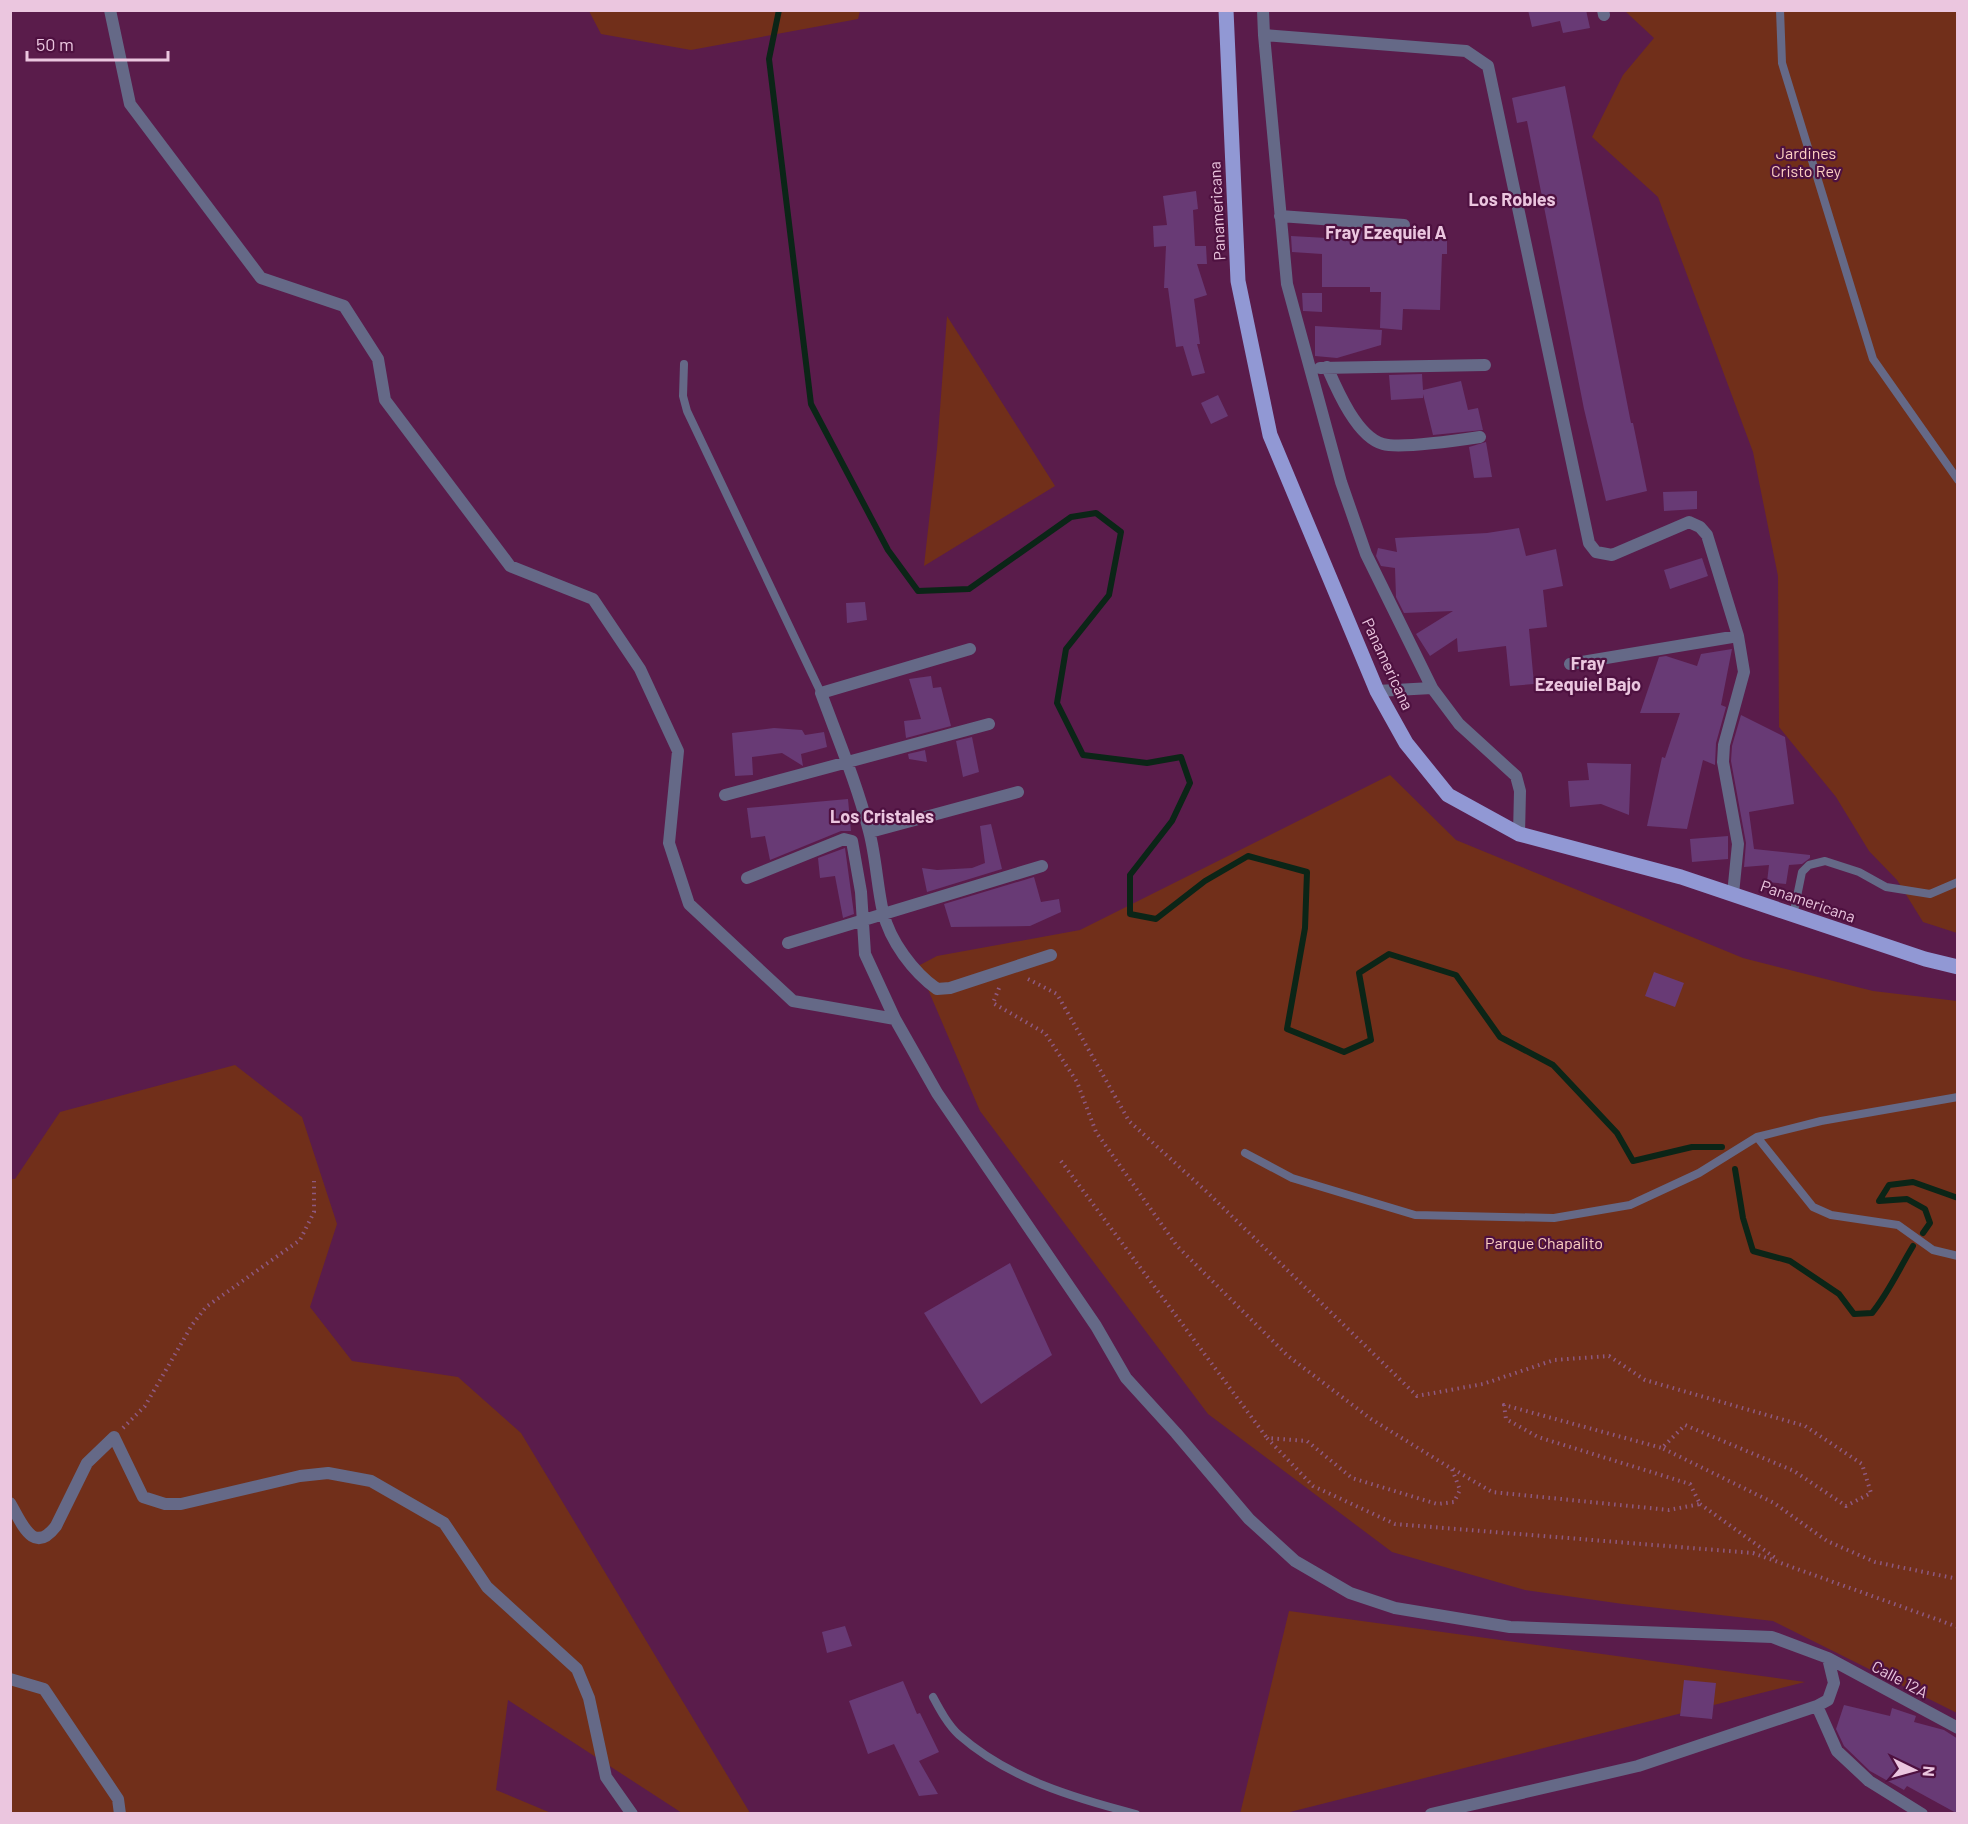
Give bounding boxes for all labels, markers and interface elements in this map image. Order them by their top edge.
scale bar [27,24,168,62]
text: 50 m [36,33,74,55]
park label: Jardines Cristo Rey [1771,143,1842,180]
street label: Panamericana [1204,161,1229,261]
district label: Los Robles [1468,188,1556,210]
district label: Fray Ezequiel A [1325,221,1447,243]
street label: Panamericana [1359,615,1418,713]
district label: Fray Ezequiel Bajo [1535,652,1641,695]
district label: Los Cristales [830,805,934,827]
street label: Panamericana [1758,875,1858,926]
park label: Parque Chapalito [1485,1233,1603,1252]
street label: Calle 12A [1869,1656,1932,1701]
north arrow [1884,1740,1944,1800]
text: N [1920,1765,1939,1777]

